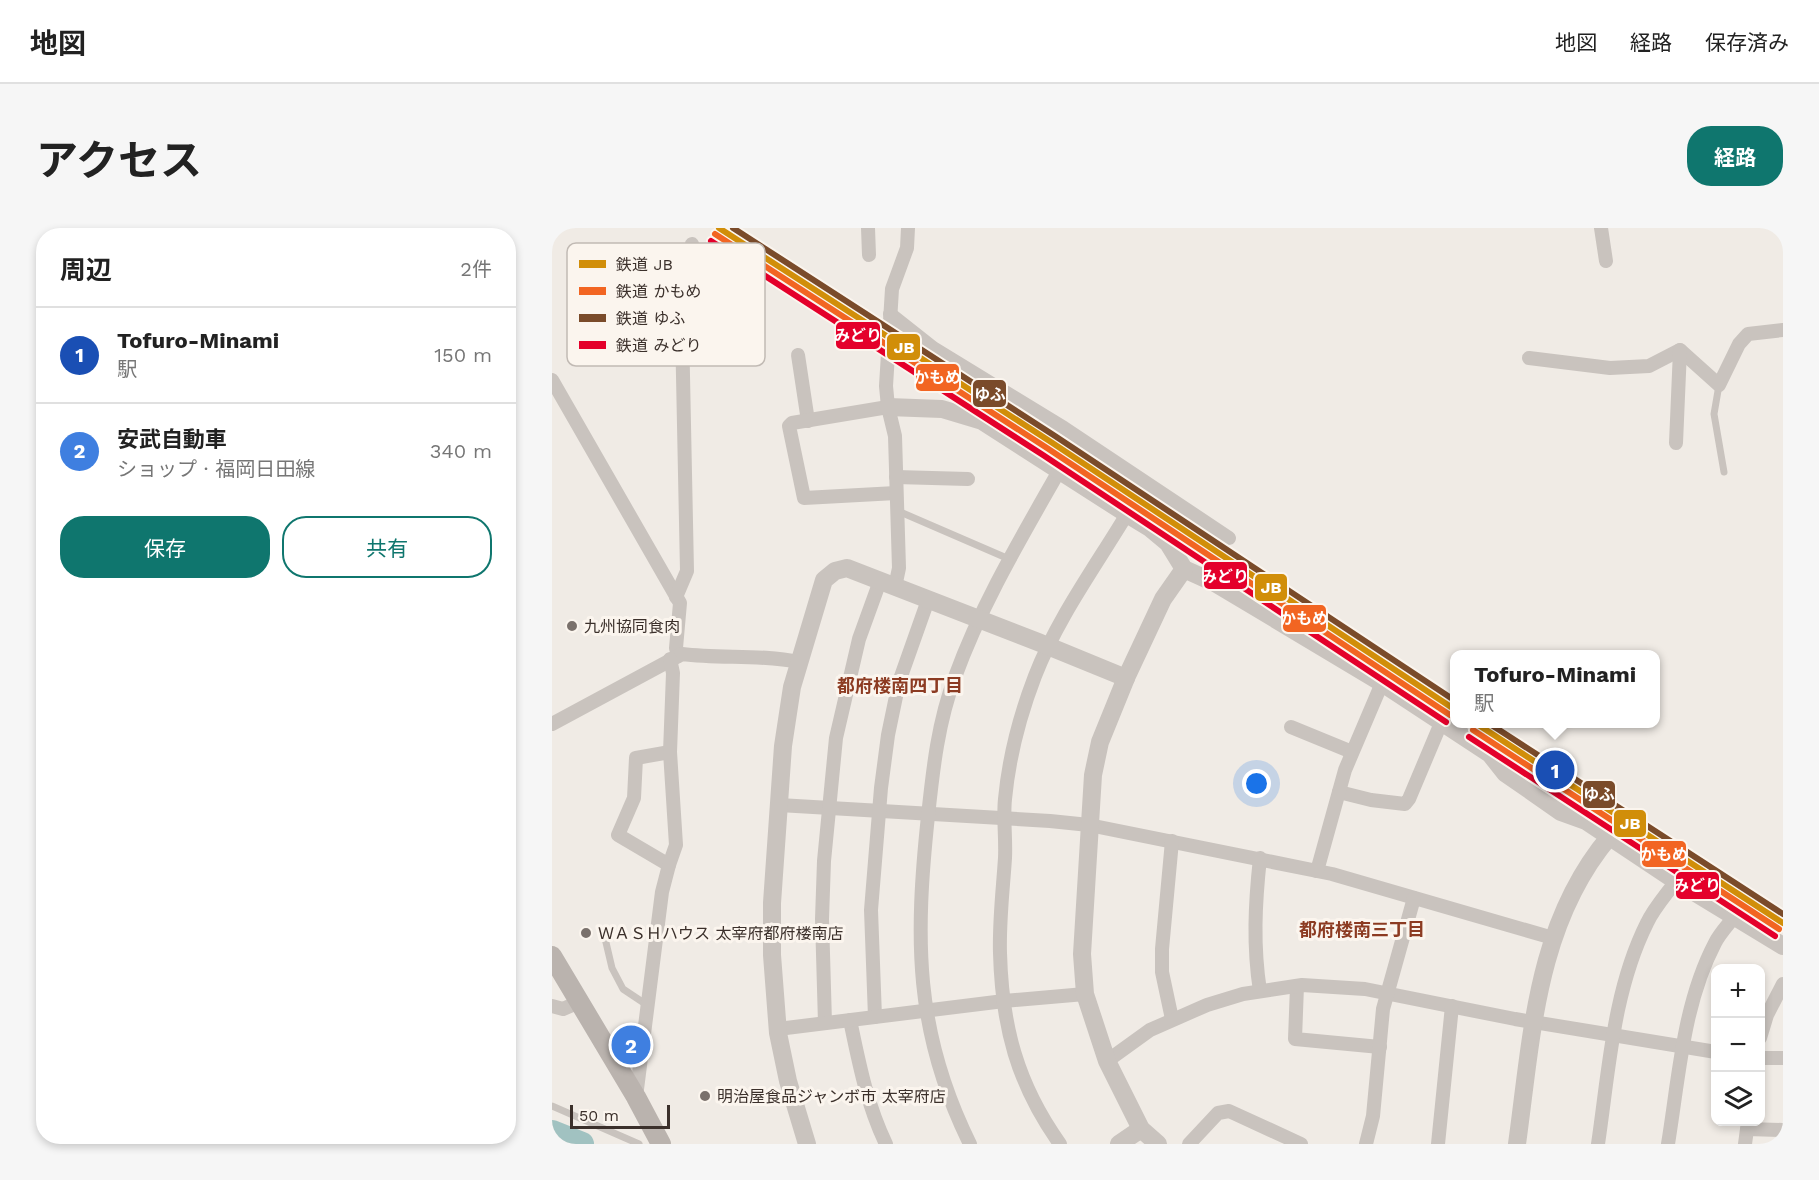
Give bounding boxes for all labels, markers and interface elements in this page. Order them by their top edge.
text: 地図 [30,27,86,60]
text: 地図 [1555,30,1597,55]
text: 経路 [1630,30,1672,55]
text: 保存済み [1705,30,1789,55]
button: 経路 [1687,126,1783,186]
text: アクセス [36,136,202,185]
legend [567,243,765,366]
text: 周辺 [60,255,112,285]
text: 鉄道 JB [616,255,673,274]
text: 2件 [460,257,492,281]
text: 鉄道 かもめ [616,282,701,301]
text: 鉄道 ゆふ [616,309,685,328]
line badge: みどり [835,321,881,350]
text: みどり [834,326,882,345]
text: Tofuro-Minami [117,328,279,353]
line badge: JB [886,333,921,361]
text: 鉄道 みどり [616,336,701,355]
text: JB [894,338,914,357]
text: 1 [75,343,84,367]
text: 150 m [434,343,492,367]
text: 駅 [117,357,137,381]
line badge: かもめ [915,363,960,392]
text: かもめ [913,368,961,387]
line badge: ゆふ [972,379,1007,408]
text: ゆふ [974,385,1006,404]
text: 安武自動車 [117,427,227,452]
text: 2 [74,439,85,463]
text: 340 m [430,439,492,463]
text: ショップ · 福岡日田線 [117,457,315,481]
button: 保存 [60,516,270,578]
button: 共有 [282,516,492,578]
line badge: みどり [1203,561,1248,590]
text: みどり [1201,567,1249,586]
line badge: JB [1254,573,1288,602]
text: JB [1261,578,1281,597]
line badge: かもめ [1282,604,1327,633]
text: かもめ [1280,609,1328,628]
place label: 九州協同食肉 [584,617,680,636]
marker: 九州協同食肉 [565,619,579,633]
popup [1450,650,1660,728]
text: Tofuro-Minami [1474,662,1636,687]
district label: 都府楼南四丁目 [837,675,963,696]
text: 駅 [1474,691,1494,715]
pin: 1 [1536,748,1574,792]
your location [1242,769,1271,798]
line badge: ゆふ [1582,780,1616,809]
text: ゆふ [1583,785,1615,804]
line badge: JB [1613,809,1647,838]
text: JB [1620,814,1640,833]
line badge: かもめ [1641,840,1687,868]
text: かもめ [1640,845,1688,864]
line badge: みどり [1675,871,1720,900]
text: みどり [1673,876,1721,895]
district label: 都府楼南三丁目 [1299,919,1425,940]
place label: ＷＡＳＨハウス 太宰府都府楼南店 [598,924,843,943]
marker: ＷＡＳＨハウス 太宰府都府楼南店 [579,926,593,940]
map controls [1711,964,1765,1126]
button: + [1711,964,1765,1018]
button: − [1711,1018,1765,1072]
pin: 2 [612,1022,650,1068]
button: layers [1711,1072,1765,1126]
place label: 明治屋食品ジャンボ市 太宰府店 [717,1087,946,1106]
marker: 明治屋食品ジャンボ市 太宰府店 [698,1089,712,1103]
scale bar [570,1102,670,1130]
text: 50 m [579,1106,619,1125]

